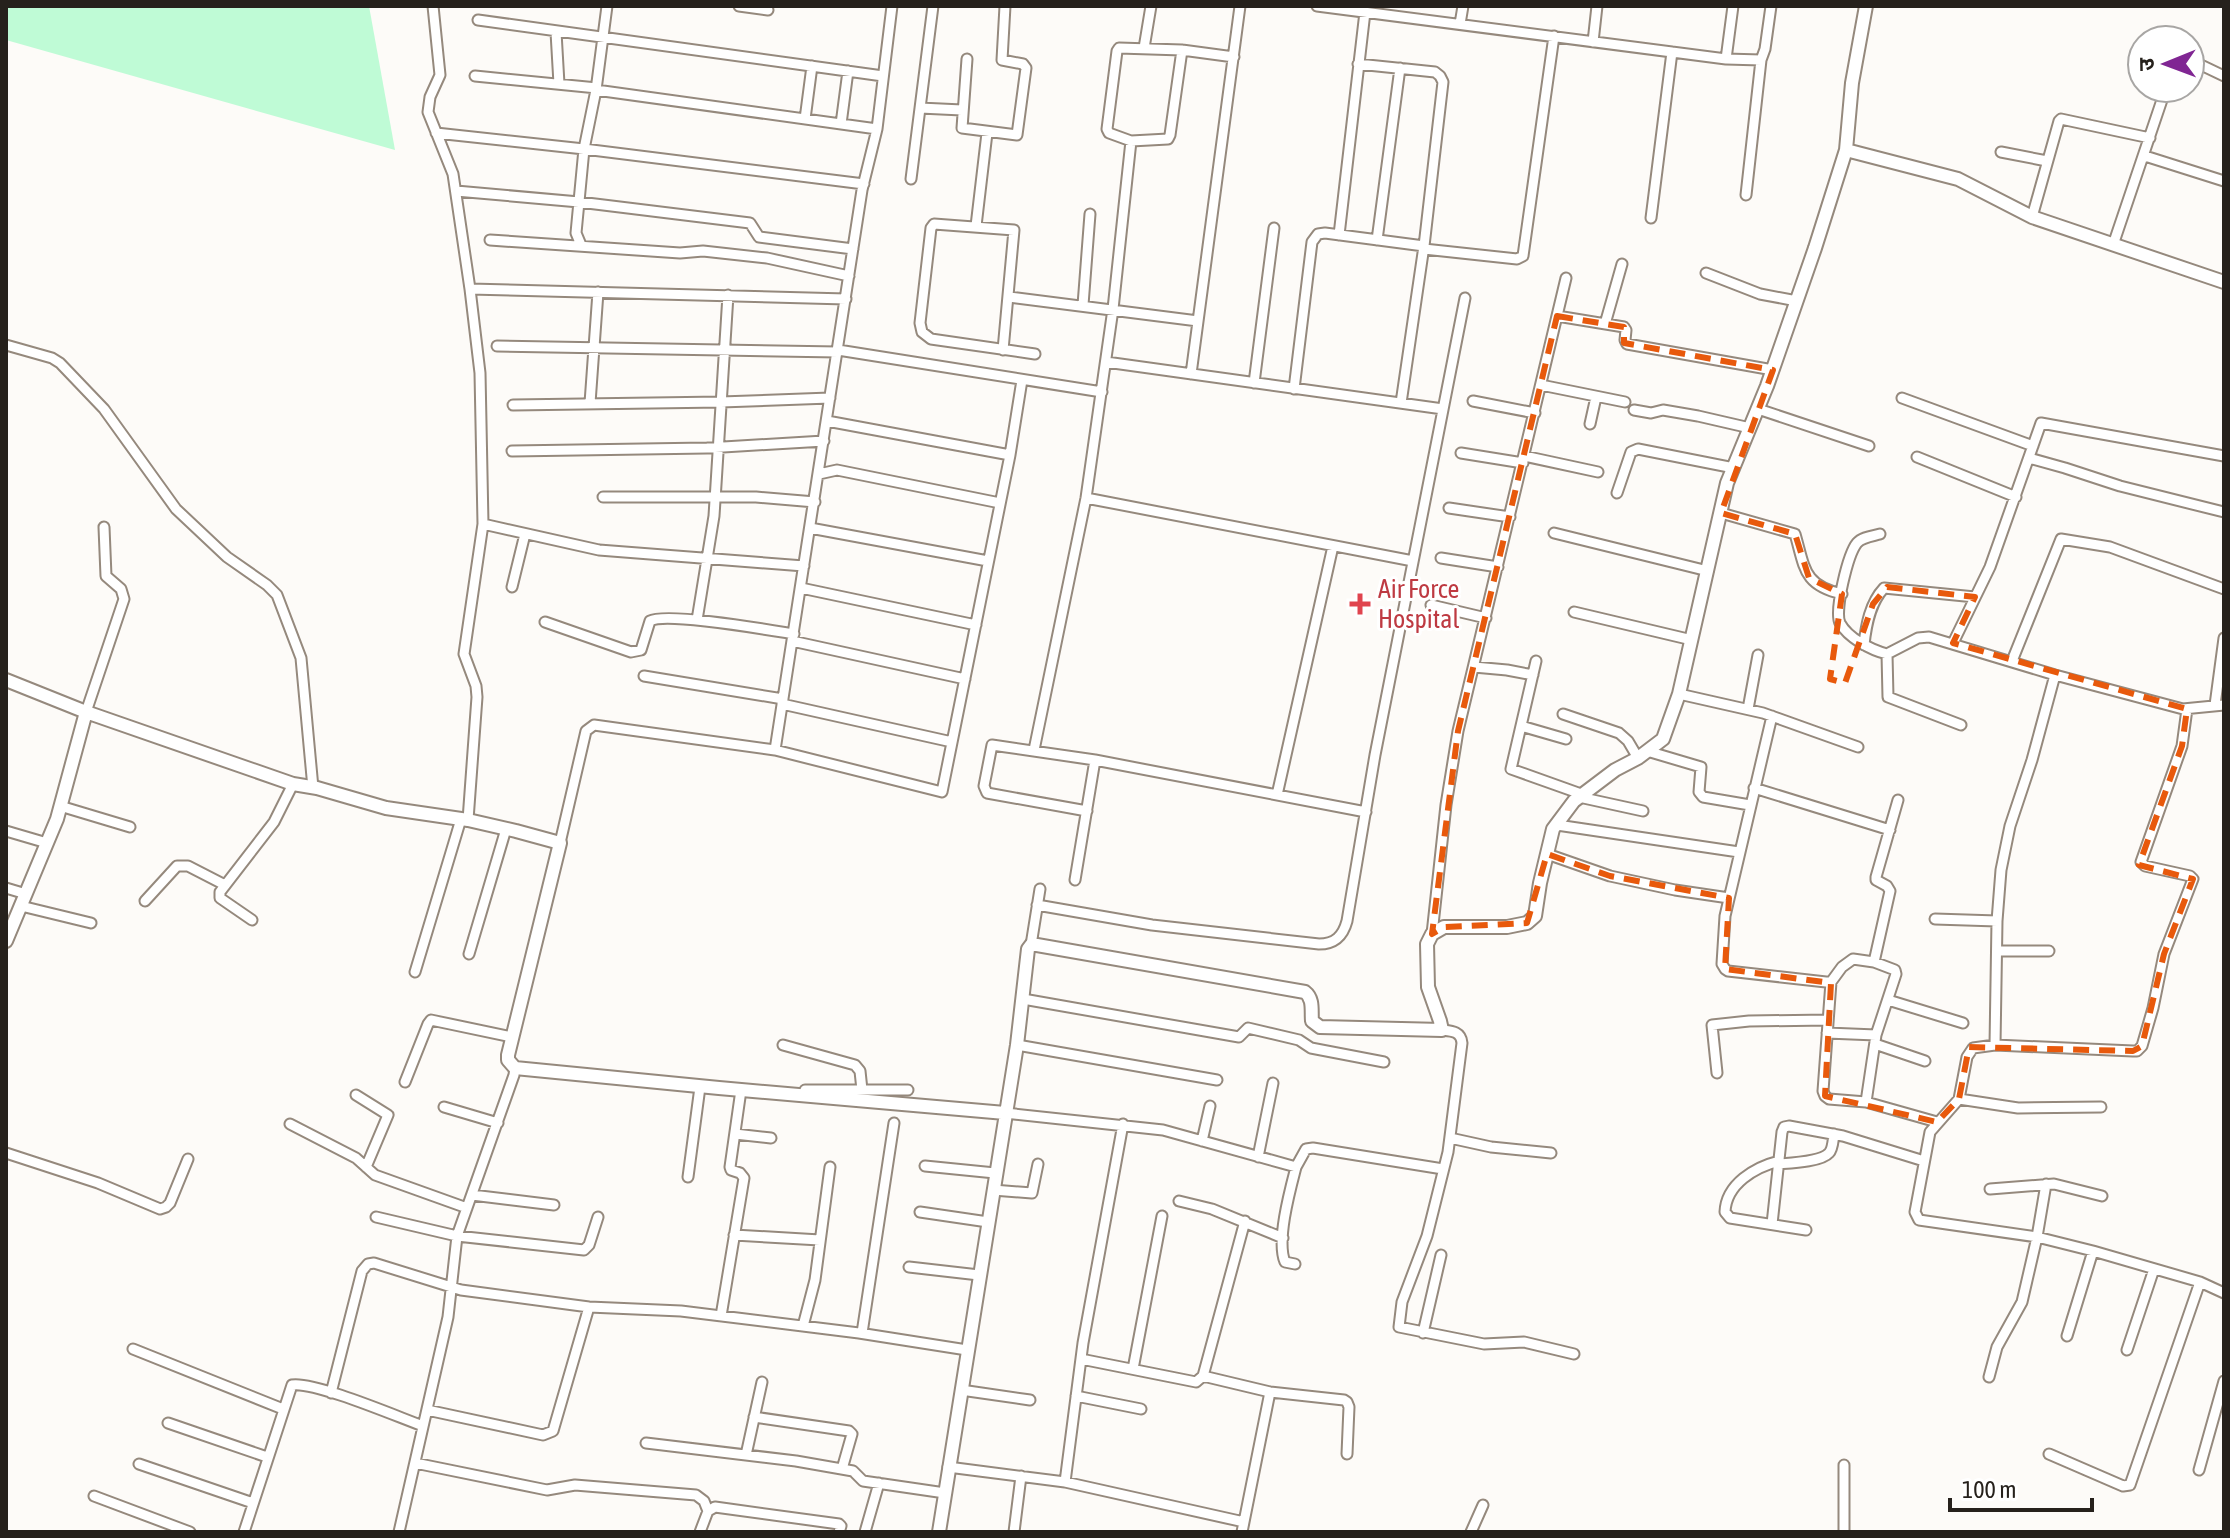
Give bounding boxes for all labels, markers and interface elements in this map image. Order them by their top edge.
north arrow [2126,24,2206,104]
text: उ [2133,57,2159,71]
place label: Air Force Hospital [1378,574,1459,634]
marker: Air Force Hospital [1349,593,1371,615]
scale bar [1950,1462,2092,1512]
text: 100 m [1962,1476,2016,1503]

